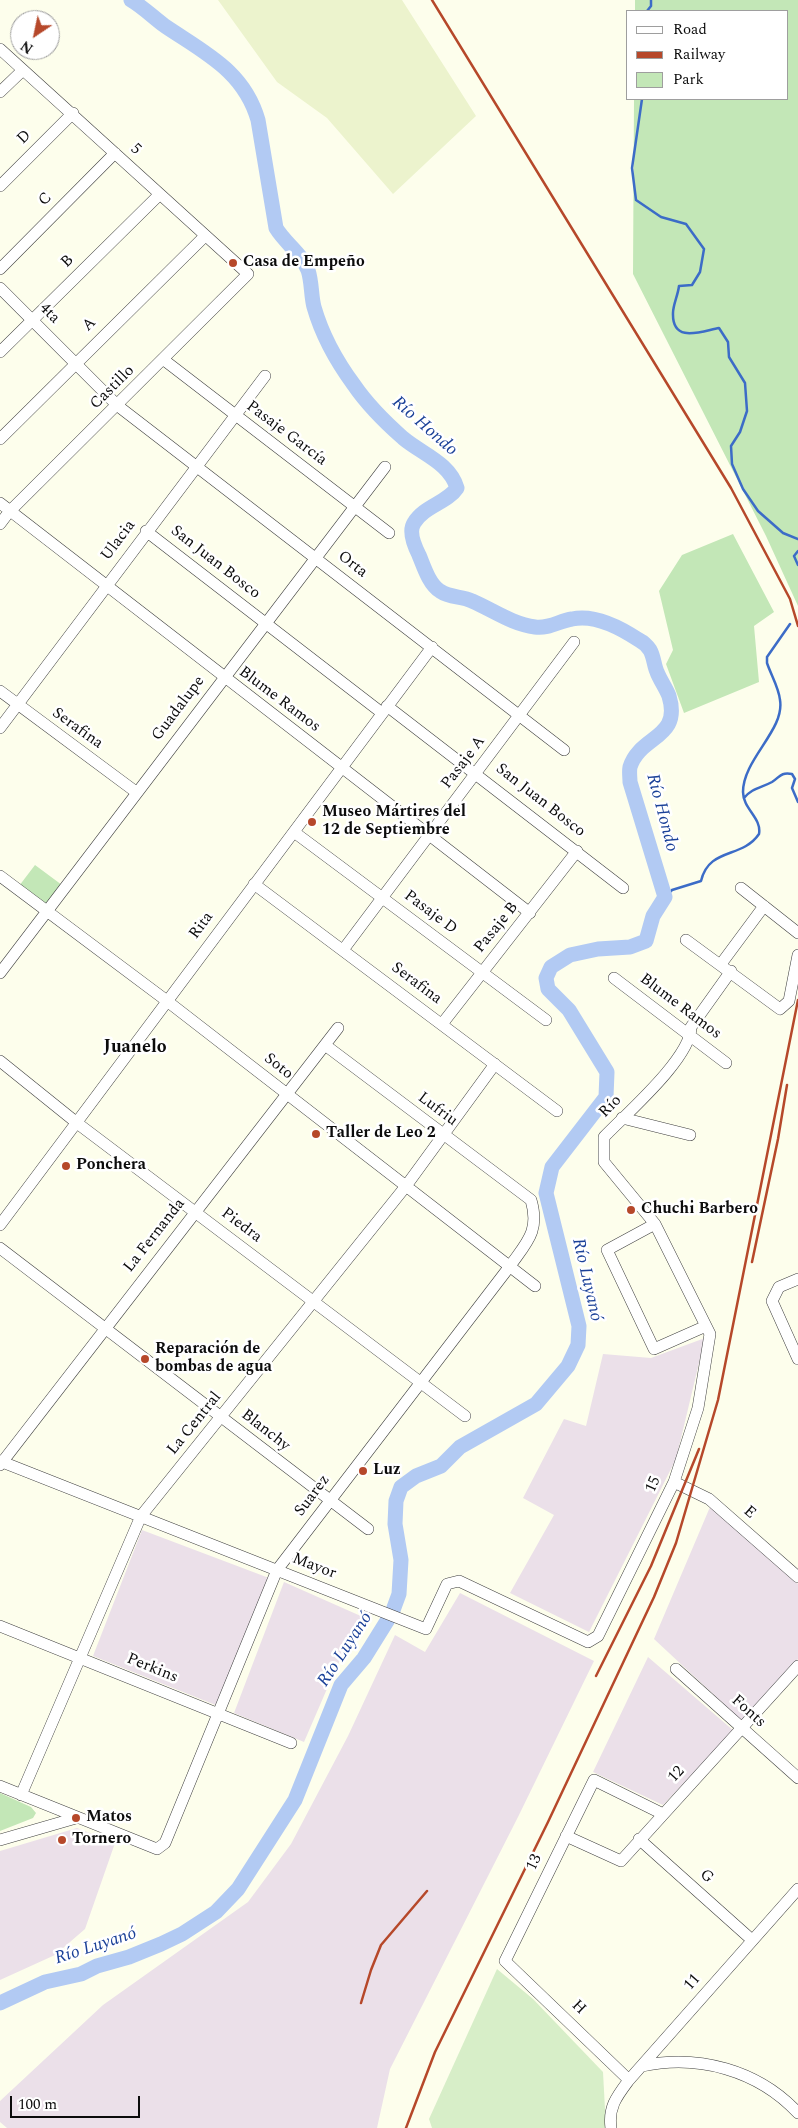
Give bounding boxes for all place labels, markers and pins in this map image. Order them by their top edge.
place label: Casa de Empeño [243,253,365,273]
marker: Casa de Empeño [227,257,239,269]
place label: Museo Mártires del 12 de Septiembre [322,803,466,841]
marker: Museo Mártires del 12 de Septiembre [306,816,318,828]
place label: Taller de Leo 2 [326,1124,436,1144]
marker: Taller de Leo 2 [310,1128,322,1140]
place label: Ponchera [76,1156,146,1176]
marker: Ponchera [60,1160,72,1172]
place label: Chuchi Barbero [641,1200,758,1220]
marker: Chuchi Barbero [625,1204,637,1216]
place label: Reparación de bombas de agua [155,1340,272,1378]
marker: Reparación de bombas de agua [139,1353,151,1365]
place label: Luz [373,1461,401,1481]
marker: Luz [357,1465,369,1477]
place label: Matos [86,1808,132,1828]
marker: Matos [70,1812,82,1824]
place label: Tornero [72,1830,131,1850]
marker: Tornero [56,1834,68,1846]

